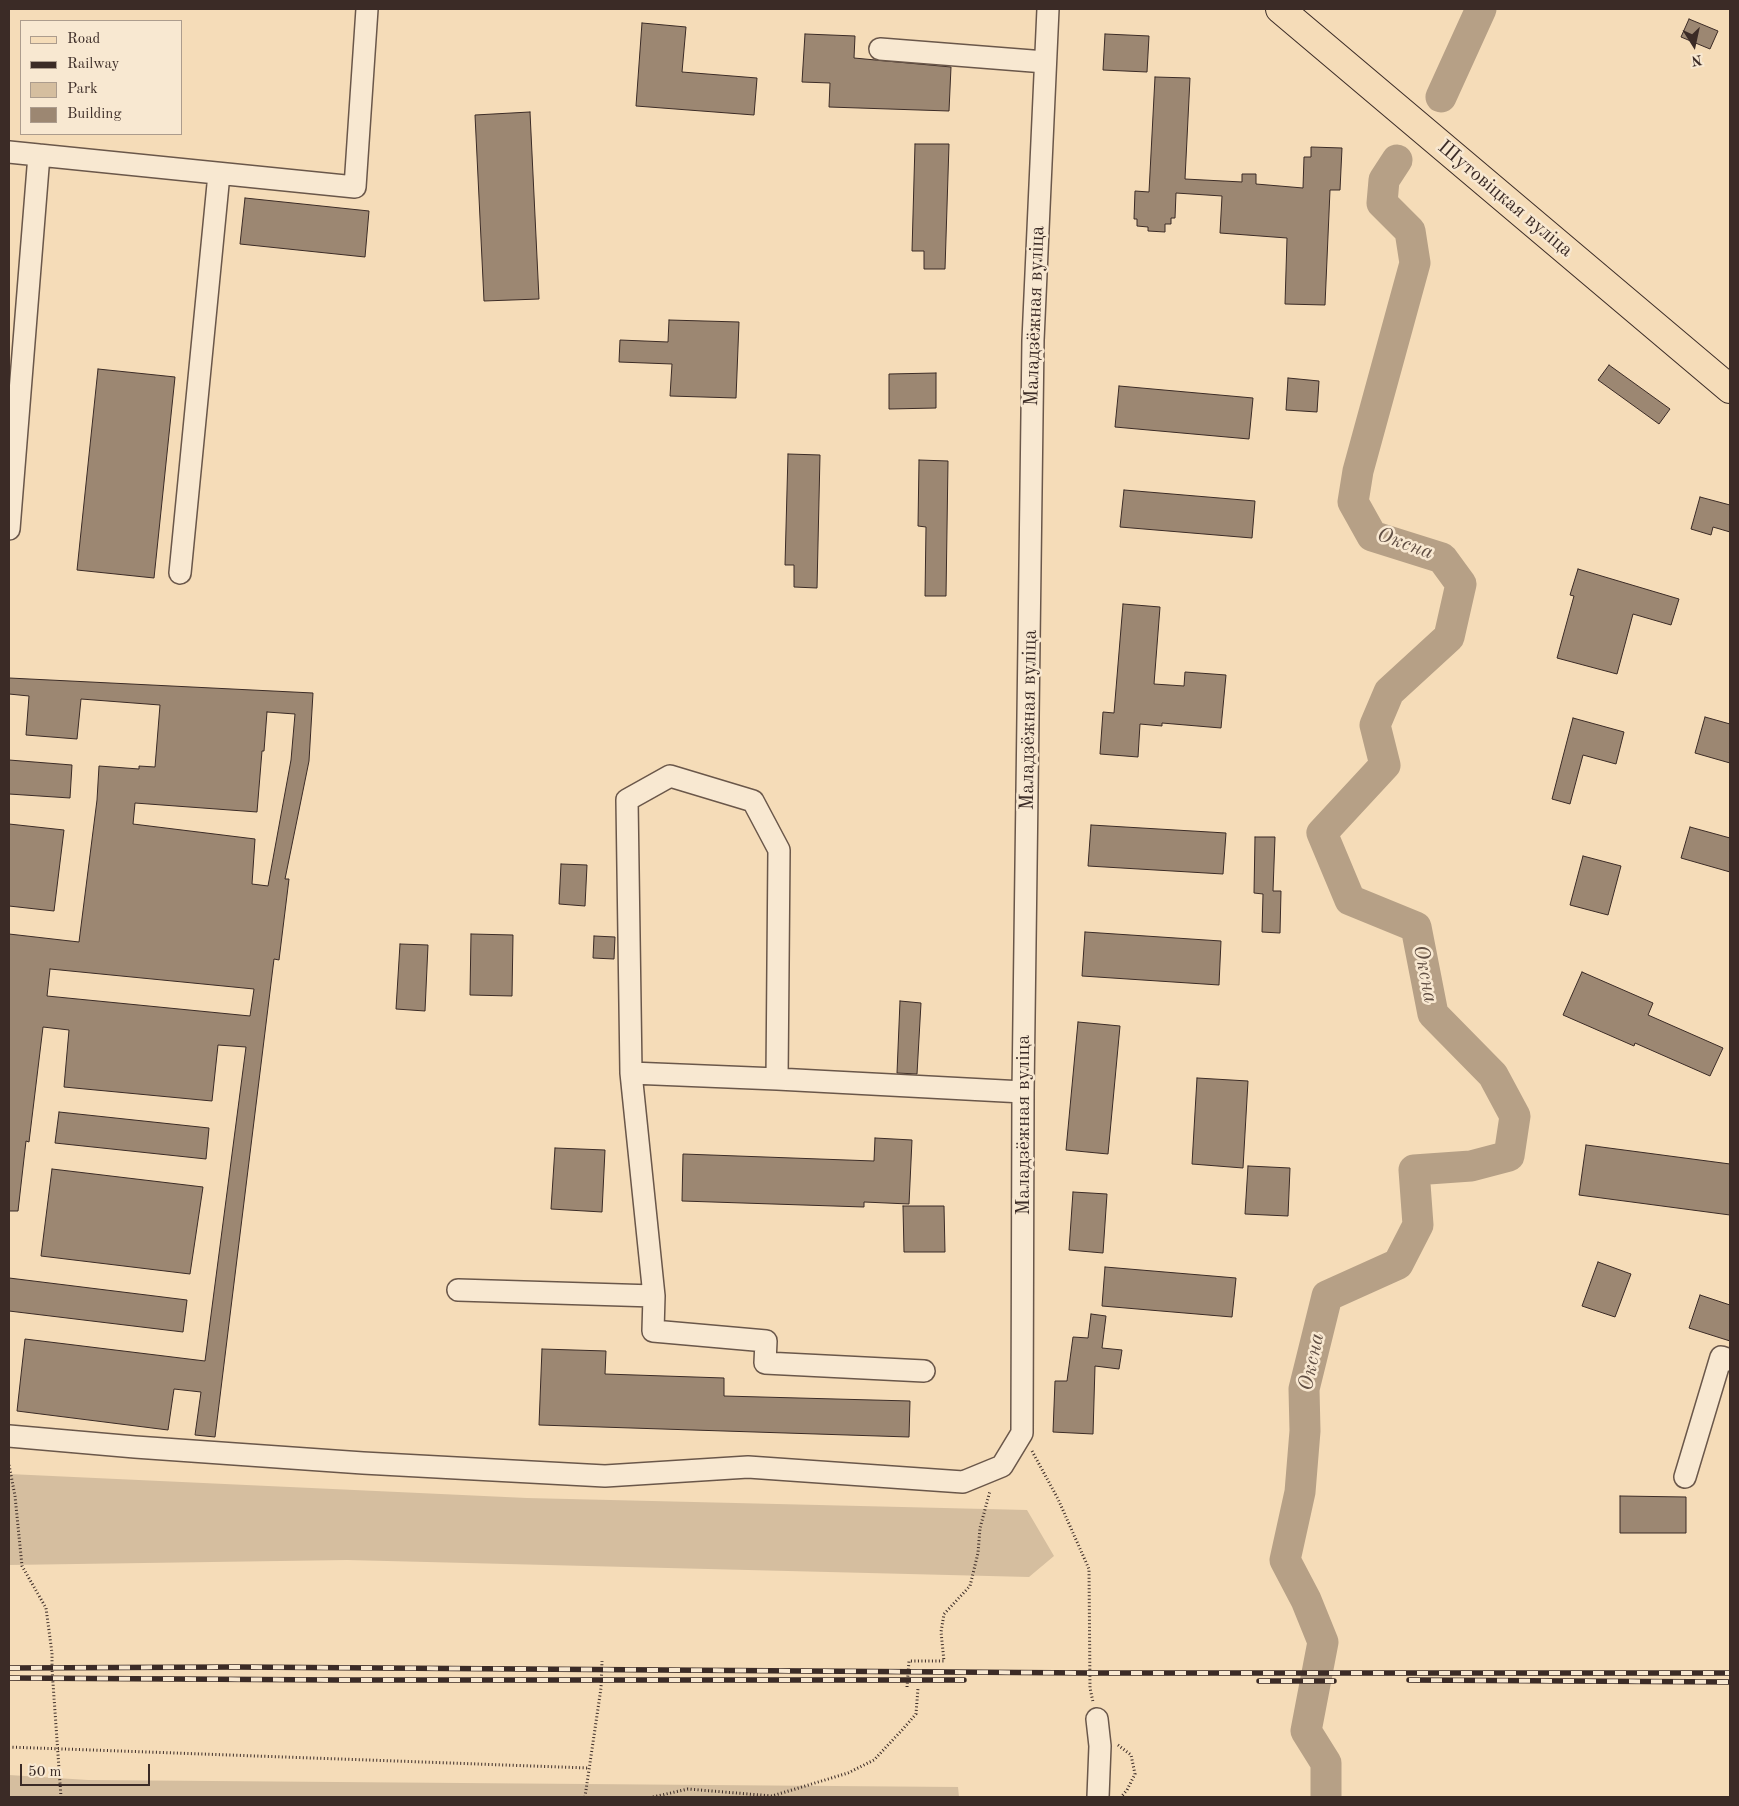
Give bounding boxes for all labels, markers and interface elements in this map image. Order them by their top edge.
legend [20,20,182,135]
north arrow [1669,20,1719,70]
text: Road [67,32,100,47]
text: N [1690,52,1703,68]
text: Railway [67,57,120,72]
text: Park [67,82,98,97]
text: Building [67,107,122,122]
street label: Шутовіцкая вуліца [1432,135,1578,263]
street label: Маладзёжная вуліца [1020,225,1050,407]
water label: Оксна [1373,522,1437,566]
street label: Маладзёжная вуліца [1015,629,1043,811]
water label: Оксна [1407,943,1443,1005]
street label: Маладзёжная вуліца [1012,1035,1036,1215]
water label: Оксна [1294,1331,1330,1393]
scale bar [22,1754,152,1786]
text: 50 m [28,1765,62,1780]

